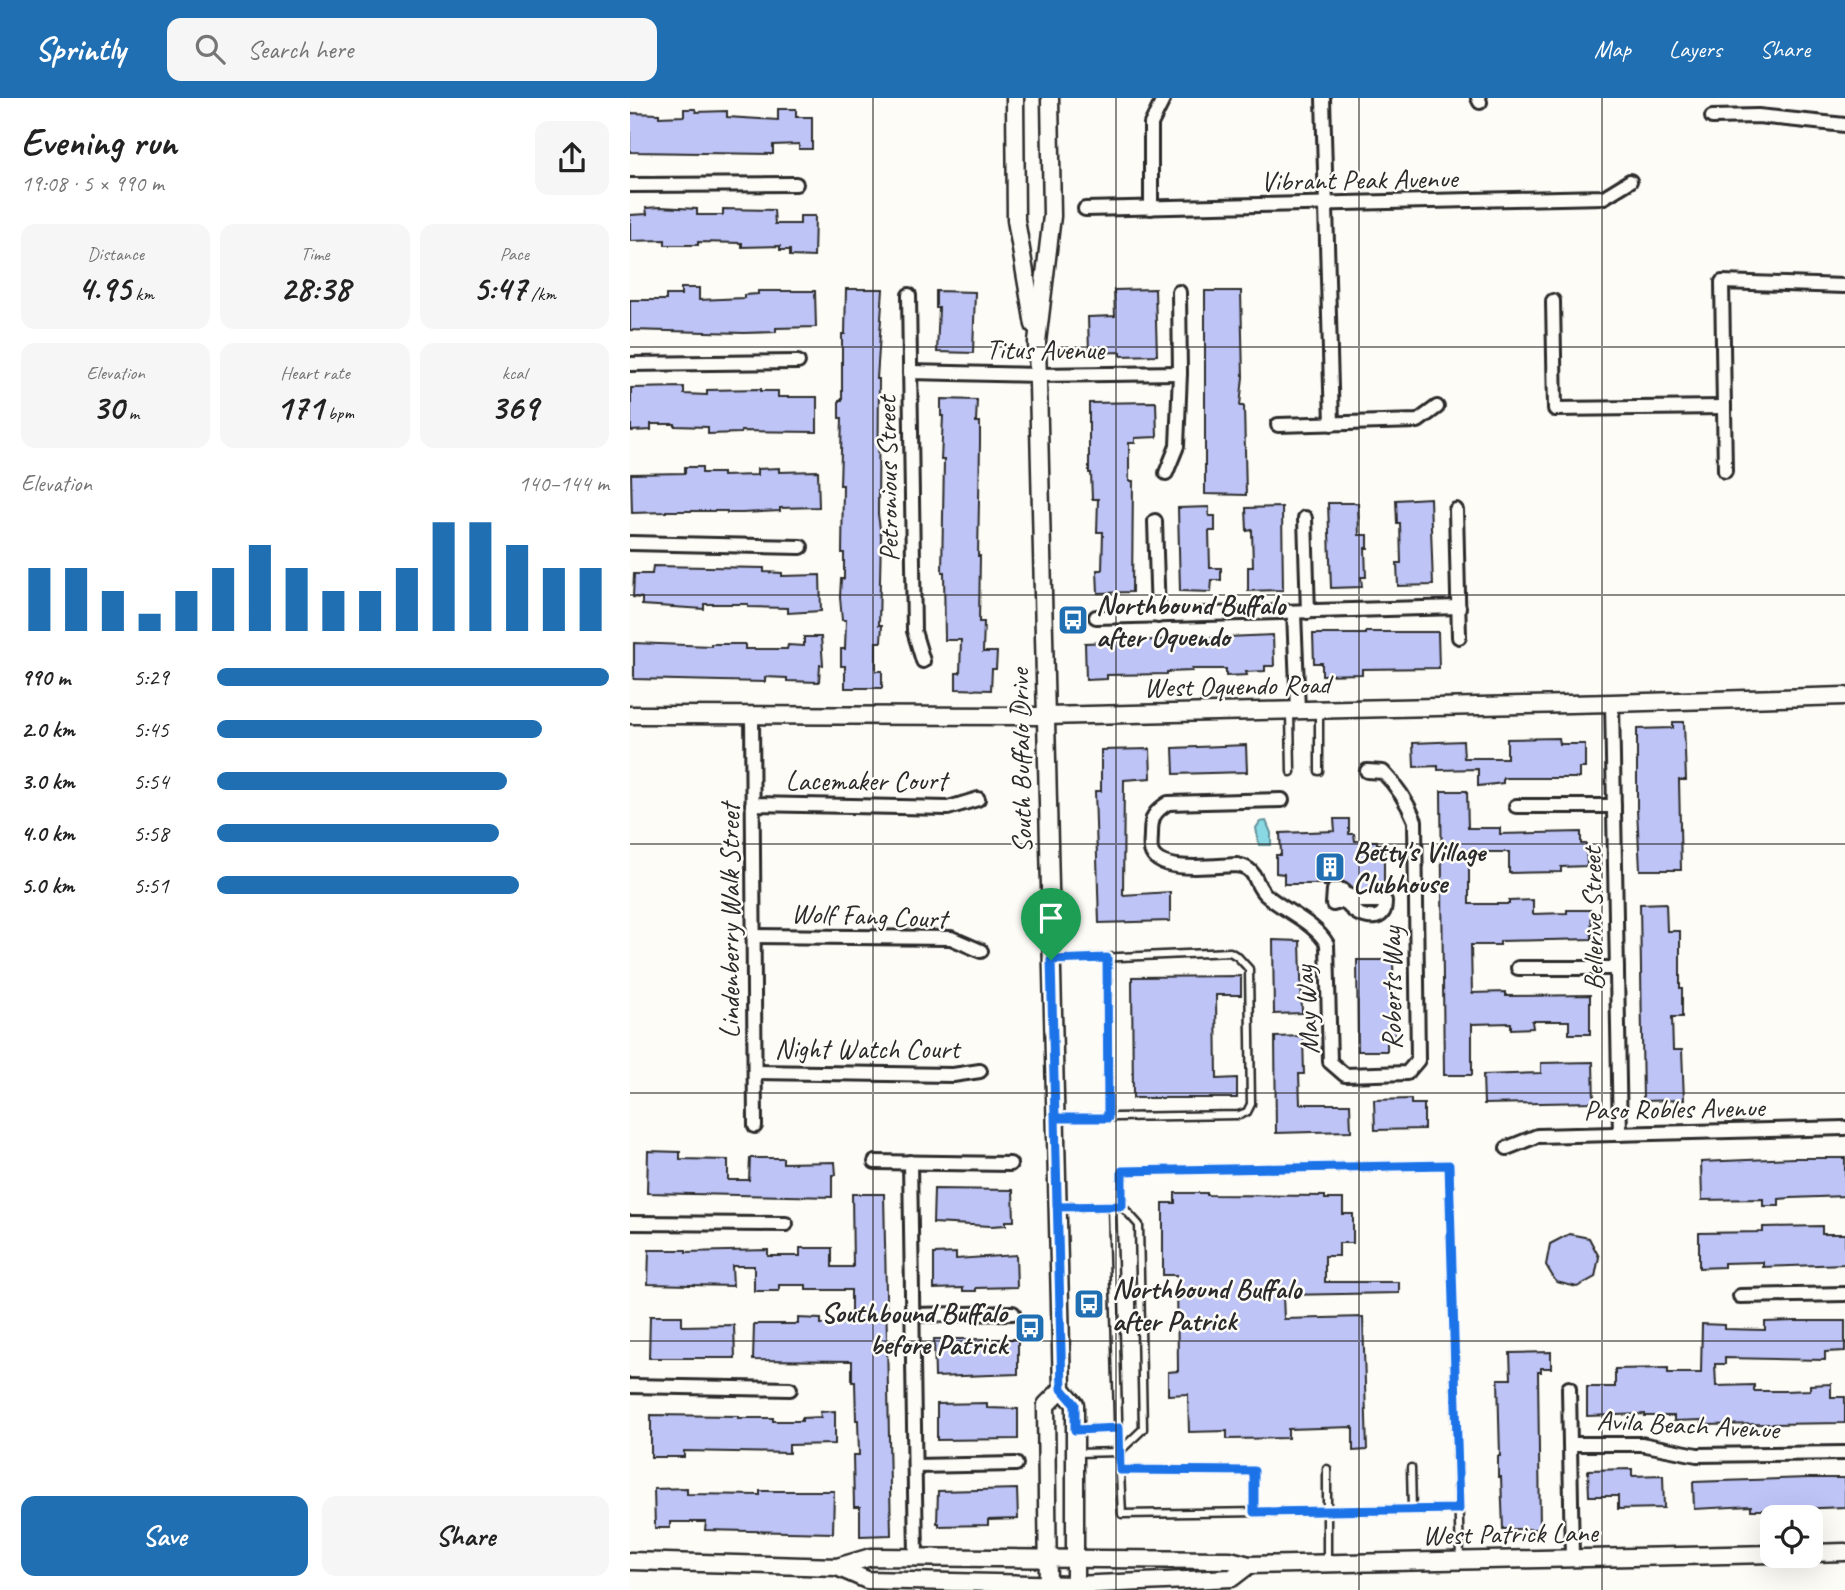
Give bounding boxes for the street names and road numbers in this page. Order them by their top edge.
street label: Vibrant Peak Avenue [1260,160,1460,199]
street label: Titus Avenue [986,332,1106,367]
street label: Petronious Street [869,393,906,562]
street label: South Buffalo Drive [1001,666,1040,854]
street label: West Oquendo Road [1143,666,1335,705]
street label: Lacemaker Court [786,763,950,798]
street label: Lindenberry Walk Street [712,800,747,1039]
street label: Bellerive Street [1574,844,1611,991]
street label: Wolf Fang Court [791,895,951,936]
street label: Roberts Way [1374,924,1409,1049]
street label: May Way [1286,962,1327,1056]
street label: Night Watch Court [775,1031,962,1066]
street label: Paso Robles Avenue [1583,1089,1767,1128]
street label: Avila Beach Avenue [1596,1402,1782,1447]
street label: West Patrick Lane [1422,1514,1600,1553]

